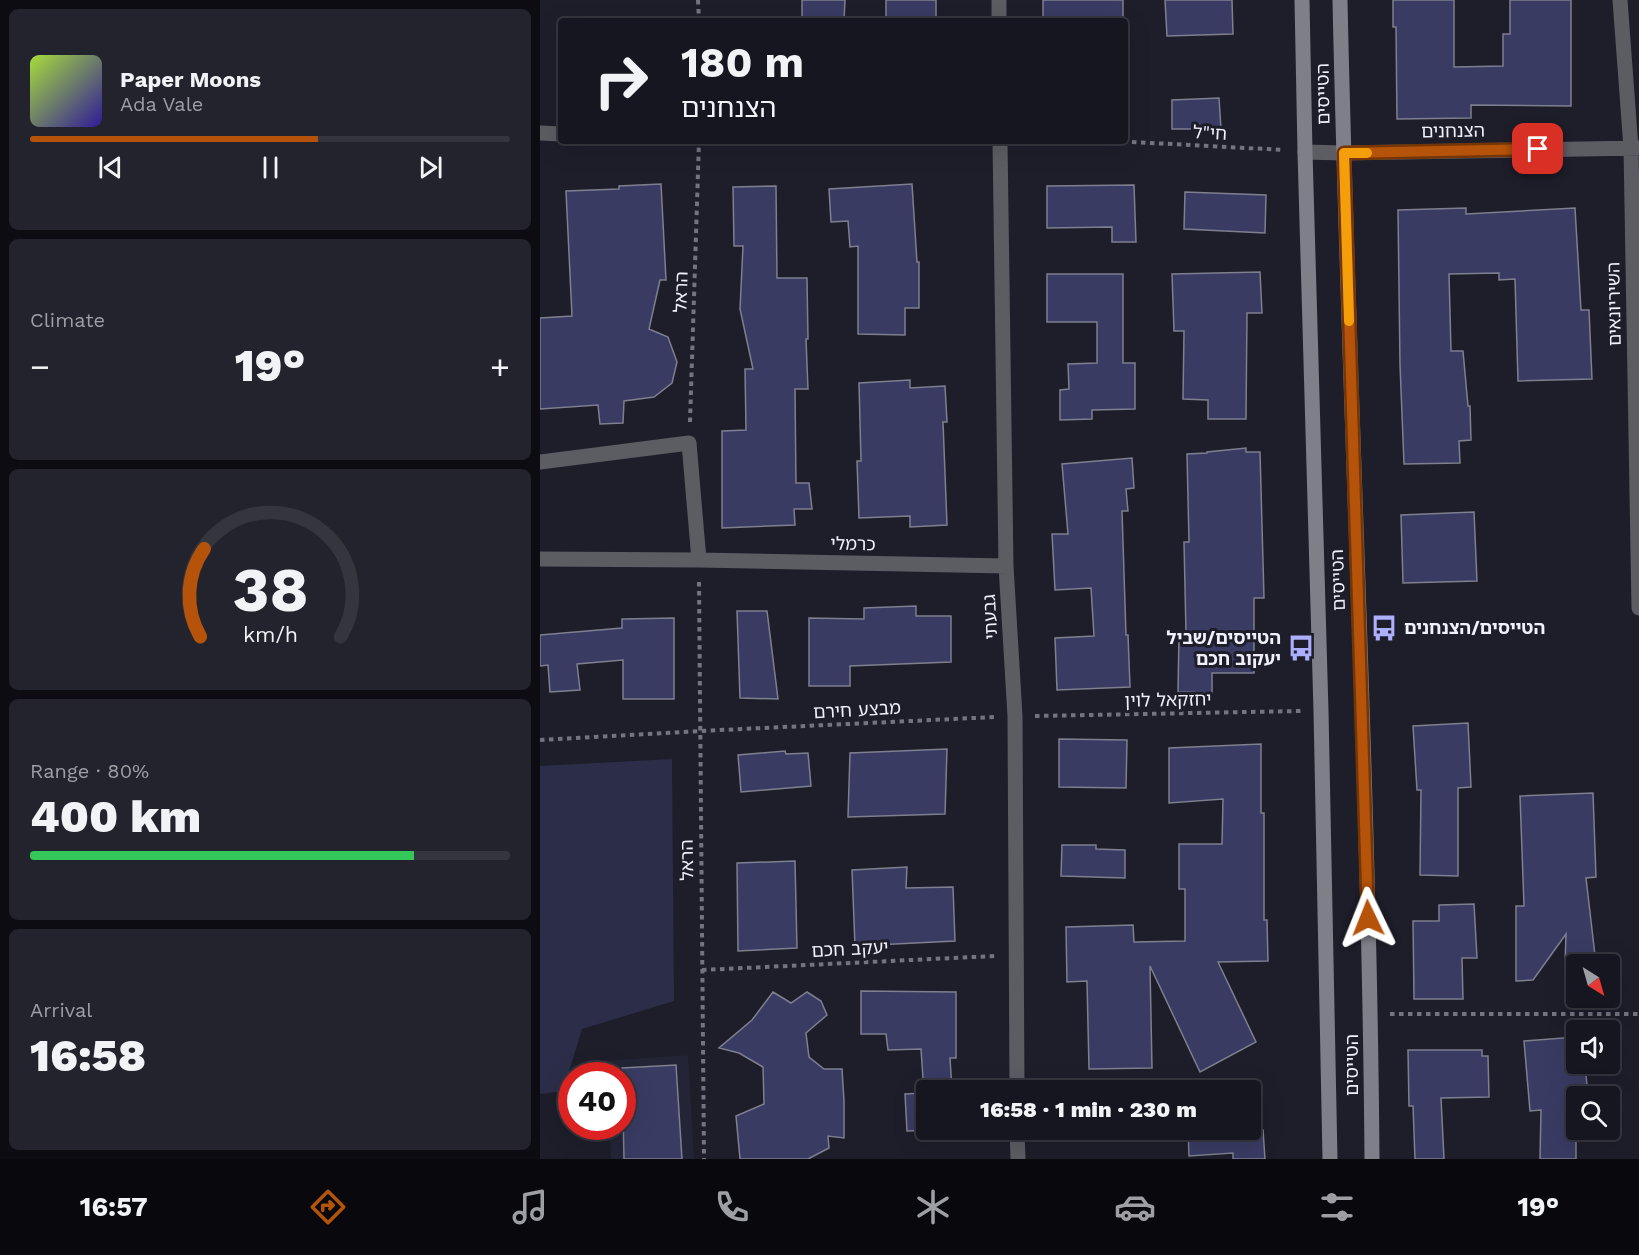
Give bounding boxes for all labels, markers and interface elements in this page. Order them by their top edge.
text: 180 m [681,38,804,87]
icon: right [582,42,660,120]
street label: הטייסים [1311,63,1334,125]
text: Paper Moons [120,67,261,92]
text: Ada Vale [120,92,203,116]
text: הצנחנים [681,92,777,124]
street label: הצנחנים [1421,119,1485,142]
street label: חי"ל [1193,121,1227,144]
pin [1512,123,1563,174]
icon: arrive [1521,132,1554,165]
icon: previous [94,151,127,184]
icon: pause [254,151,287,184]
icon: next [414,151,447,184]
street label: השיריונאים [1602,262,1625,346]
street label: הראל [669,271,692,313]
text: Climate [30,308,105,332]
text: 19° [235,339,305,392]
text: − [30,347,50,386]
text: + [490,347,510,386]
street label: כרמלי [830,533,876,554]
street label: הטייסים [1326,549,1349,611]
text: 38 [232,553,308,626]
street label: גבעתי [978,594,1001,640]
bus stop icon: הטייסים/הצנחנים [1369,613,1399,643]
place label: הטייסים/הצנחנים [1404,617,1545,638]
text: km/h [242,622,298,647]
place label: הטייסים/שביל יעקוב חכם [1167,627,1281,669]
bus stop icon: הטייסים/שביל יעקוב חכם [1286,633,1316,663]
street label: יחזקאל לוין [1124,688,1212,711]
street label: מבצע חירם [813,697,901,722]
text: Range · 80% [30,759,149,783]
text: 400 km [30,790,201,843]
street label: הראל [676,839,697,881]
position arrow [1336,886,1400,950]
street label: יעקב חכם [811,936,889,961]
north arrow [1566,954,1620,1008]
map controls [1566,954,1620,1140]
text: Arrival [30,998,92,1022]
button: sound [1566,1020,1620,1074]
text: 16:58 [30,1029,146,1082]
street label: הטייסים [1341,1034,1362,1096]
speed limit sign: 40 [558,1062,636,1140]
button: search [1566,1086,1620,1140]
text: 16:58 · 1 min · 230 m [980,1097,1197,1122]
icon: directions [307,1186,349,1228]
icon: music [509,1186,551,1228]
icon: phone [711,1186,753,1228]
icon: climate [912,1186,954,1228]
icon: car [1114,1186,1156,1228]
icon: filters [1316,1186,1358,1228]
text: 16:57 [80,1191,148,1223]
text: 19° [1517,1191,1559,1223]

